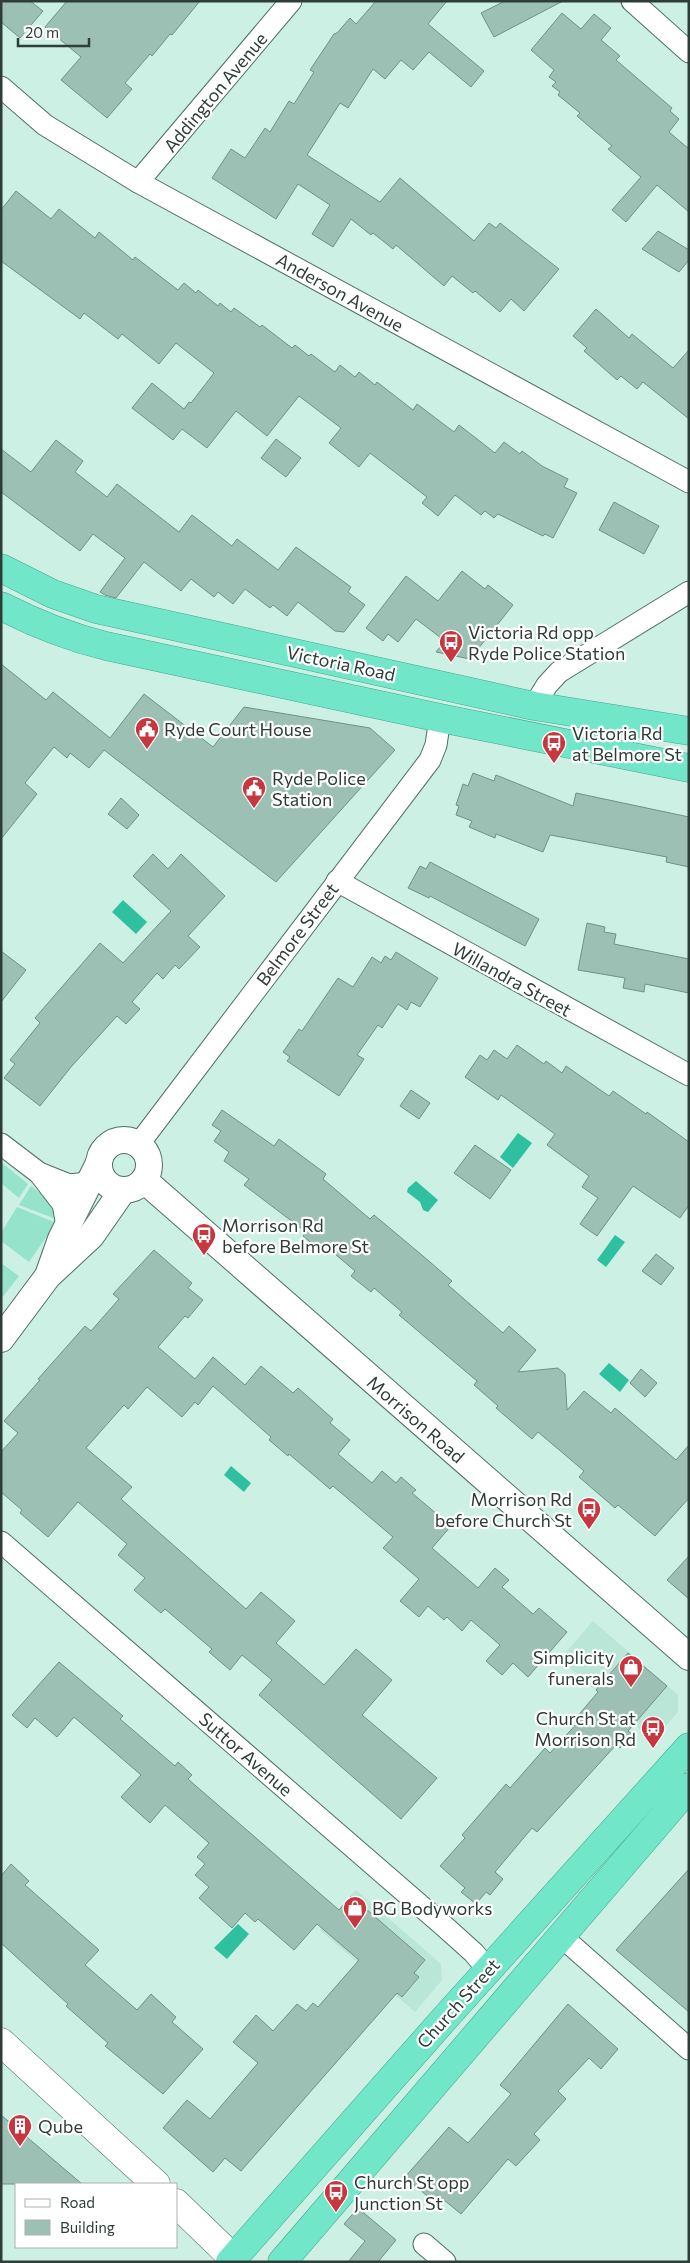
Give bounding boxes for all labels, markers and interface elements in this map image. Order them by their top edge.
scale bar [18,15,89,47]
text: 20 m [25,23,59,41]
street label: Addington Avenue [159,28,271,156]
street label: Anderson Avenue [272,248,408,336]
place label: Victoria Rd opp Ryde Police Station [468,621,625,664]
bus stop icon: Victoria Rd opp Ryde Police Station [438,629,464,663]
street label: Victoria Road [285,641,397,685]
public building icon: Ryde Court House [134,716,160,750]
place label: Ryde Court House [164,718,311,740]
place label: Victoria Rd at Belmore St [572,722,682,765]
bus stop icon: Victoria Rd at Belmore St [541,730,567,764]
place label: Ryde Police Station [272,767,366,810]
public building icon: Ryde Police Station [241,775,267,809]
street label: Belmore Street [251,878,343,990]
street label: Willandra Street [448,937,576,1021]
place label: Morrison Rd before Belmore St [222,1214,369,1257]
bus stop icon: Morrison Rd before Belmore St [191,1222,217,1256]
street label: Morrison Road [363,1371,469,1467]
place label: Morrison Rd before Church St [435,1488,572,1531]
bus stop icon: Morrison Rd before Church St [576,1496,602,1530]
place label: Simplicity funerals [533,1646,614,1689]
shop icon: Simplicity funerals [618,1654,644,1688]
street label: Suttor Avenue [195,1707,297,1801]
place label: Church St at Morrison Rd [534,1707,636,1750]
bus stop icon: Church St at Morrison Rd [640,1715,666,1749]
shop icon: BG Bodyworks [342,1895,368,1929]
place label: BG Bodyworks [372,1897,492,1919]
street label: Church Street [412,1954,504,2052]
building icon: Qube [7,2113,33,2147]
place label: Qube [38,2115,83,2137]
place label: Church St opp Junction St [354,2171,470,2214]
bus stop icon: Church St opp Junction St [323,2179,349,2213]
legend [15,2183,178,2248]
text: Road [60,2193,95,2211]
text: Building [60,2218,115,2236]

